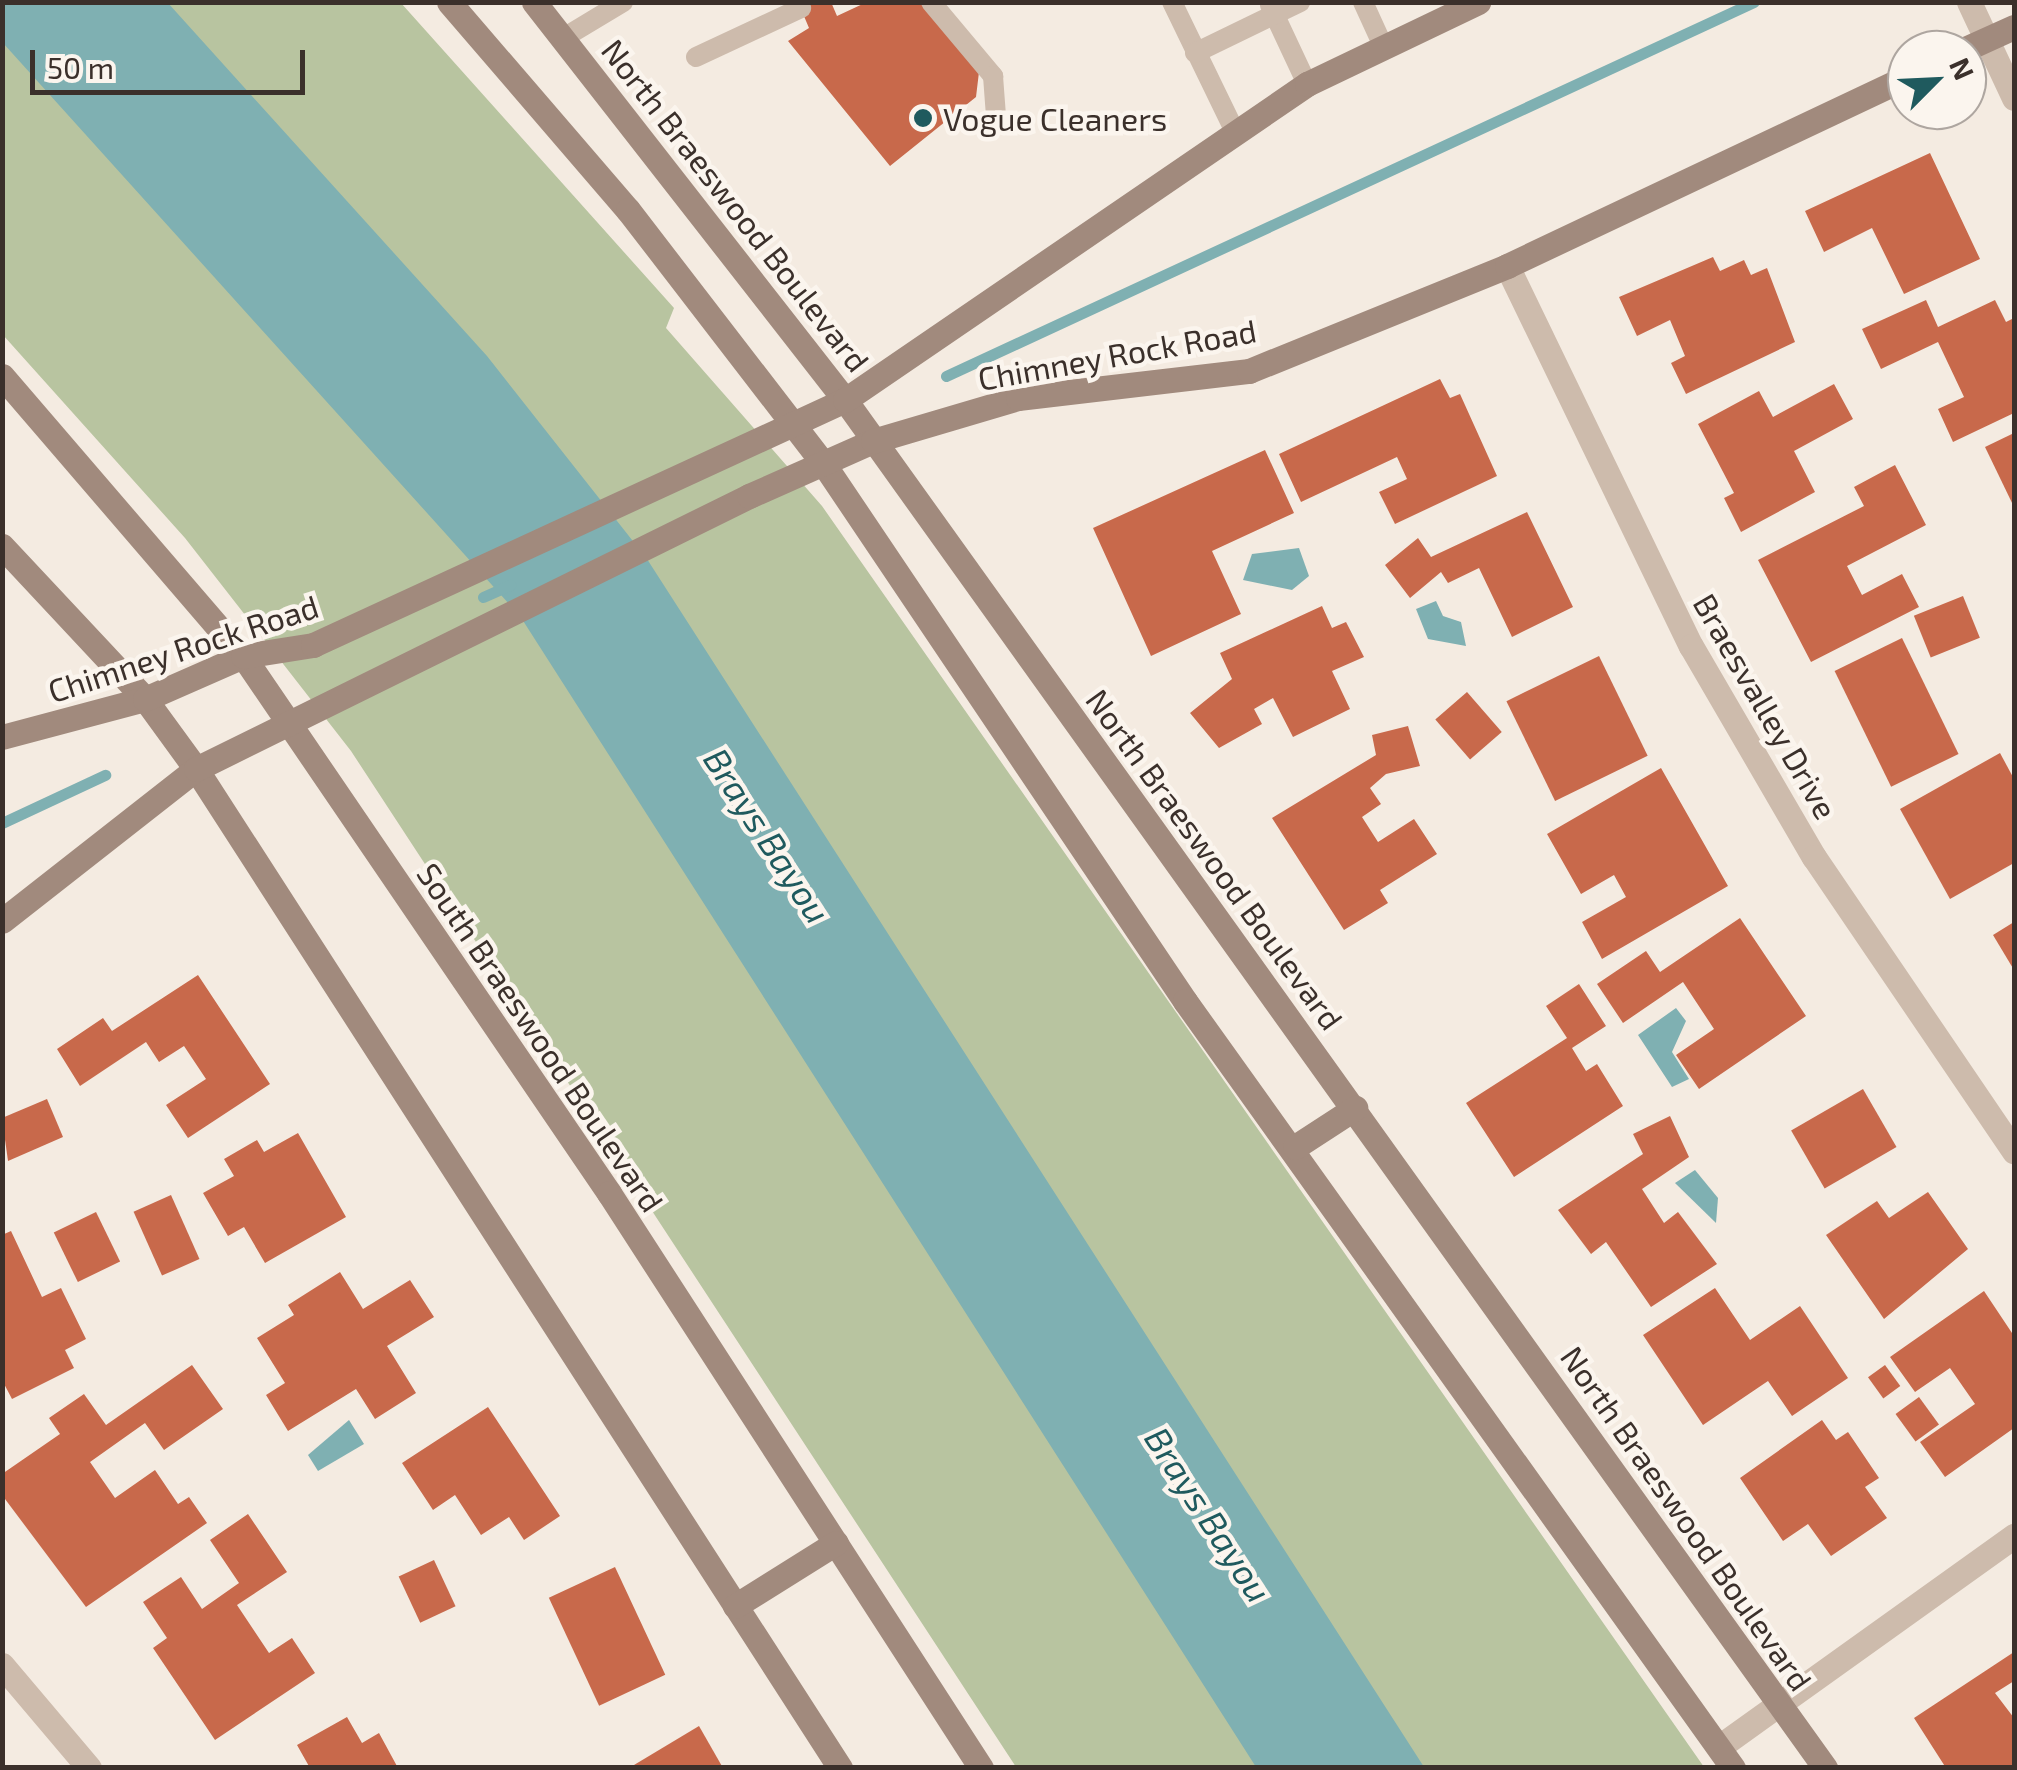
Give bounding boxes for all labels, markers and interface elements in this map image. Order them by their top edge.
scale bar [35,30,310,92]
north arrow [1887,30,1987,130]
street label: North Braeswood Boulevard [594,31,878,379]
text: 50 m [47,49,114,85]
text: N [1943,52,1982,85]
place label: Vogue Cleaners [943,99,1167,137]
marker: Vogue Cleaners [912,107,934,129]
street label: Chimney Rock Road [974,311,1260,397]
street label: Chimney Rock Road [42,586,324,710]
street label: Braesvalley Drive [1686,586,1846,826]
street label: North Braeswood Boulevard [1079,681,1351,1037]
water label: Brays Bayou [696,740,840,930]
street label: South Braeswood Boulevard [410,855,672,1219]
street label: North Braeswood Boulevard [1553,1339,1821,1697]
water label: Brays Bayou [1137,1419,1281,1609]

